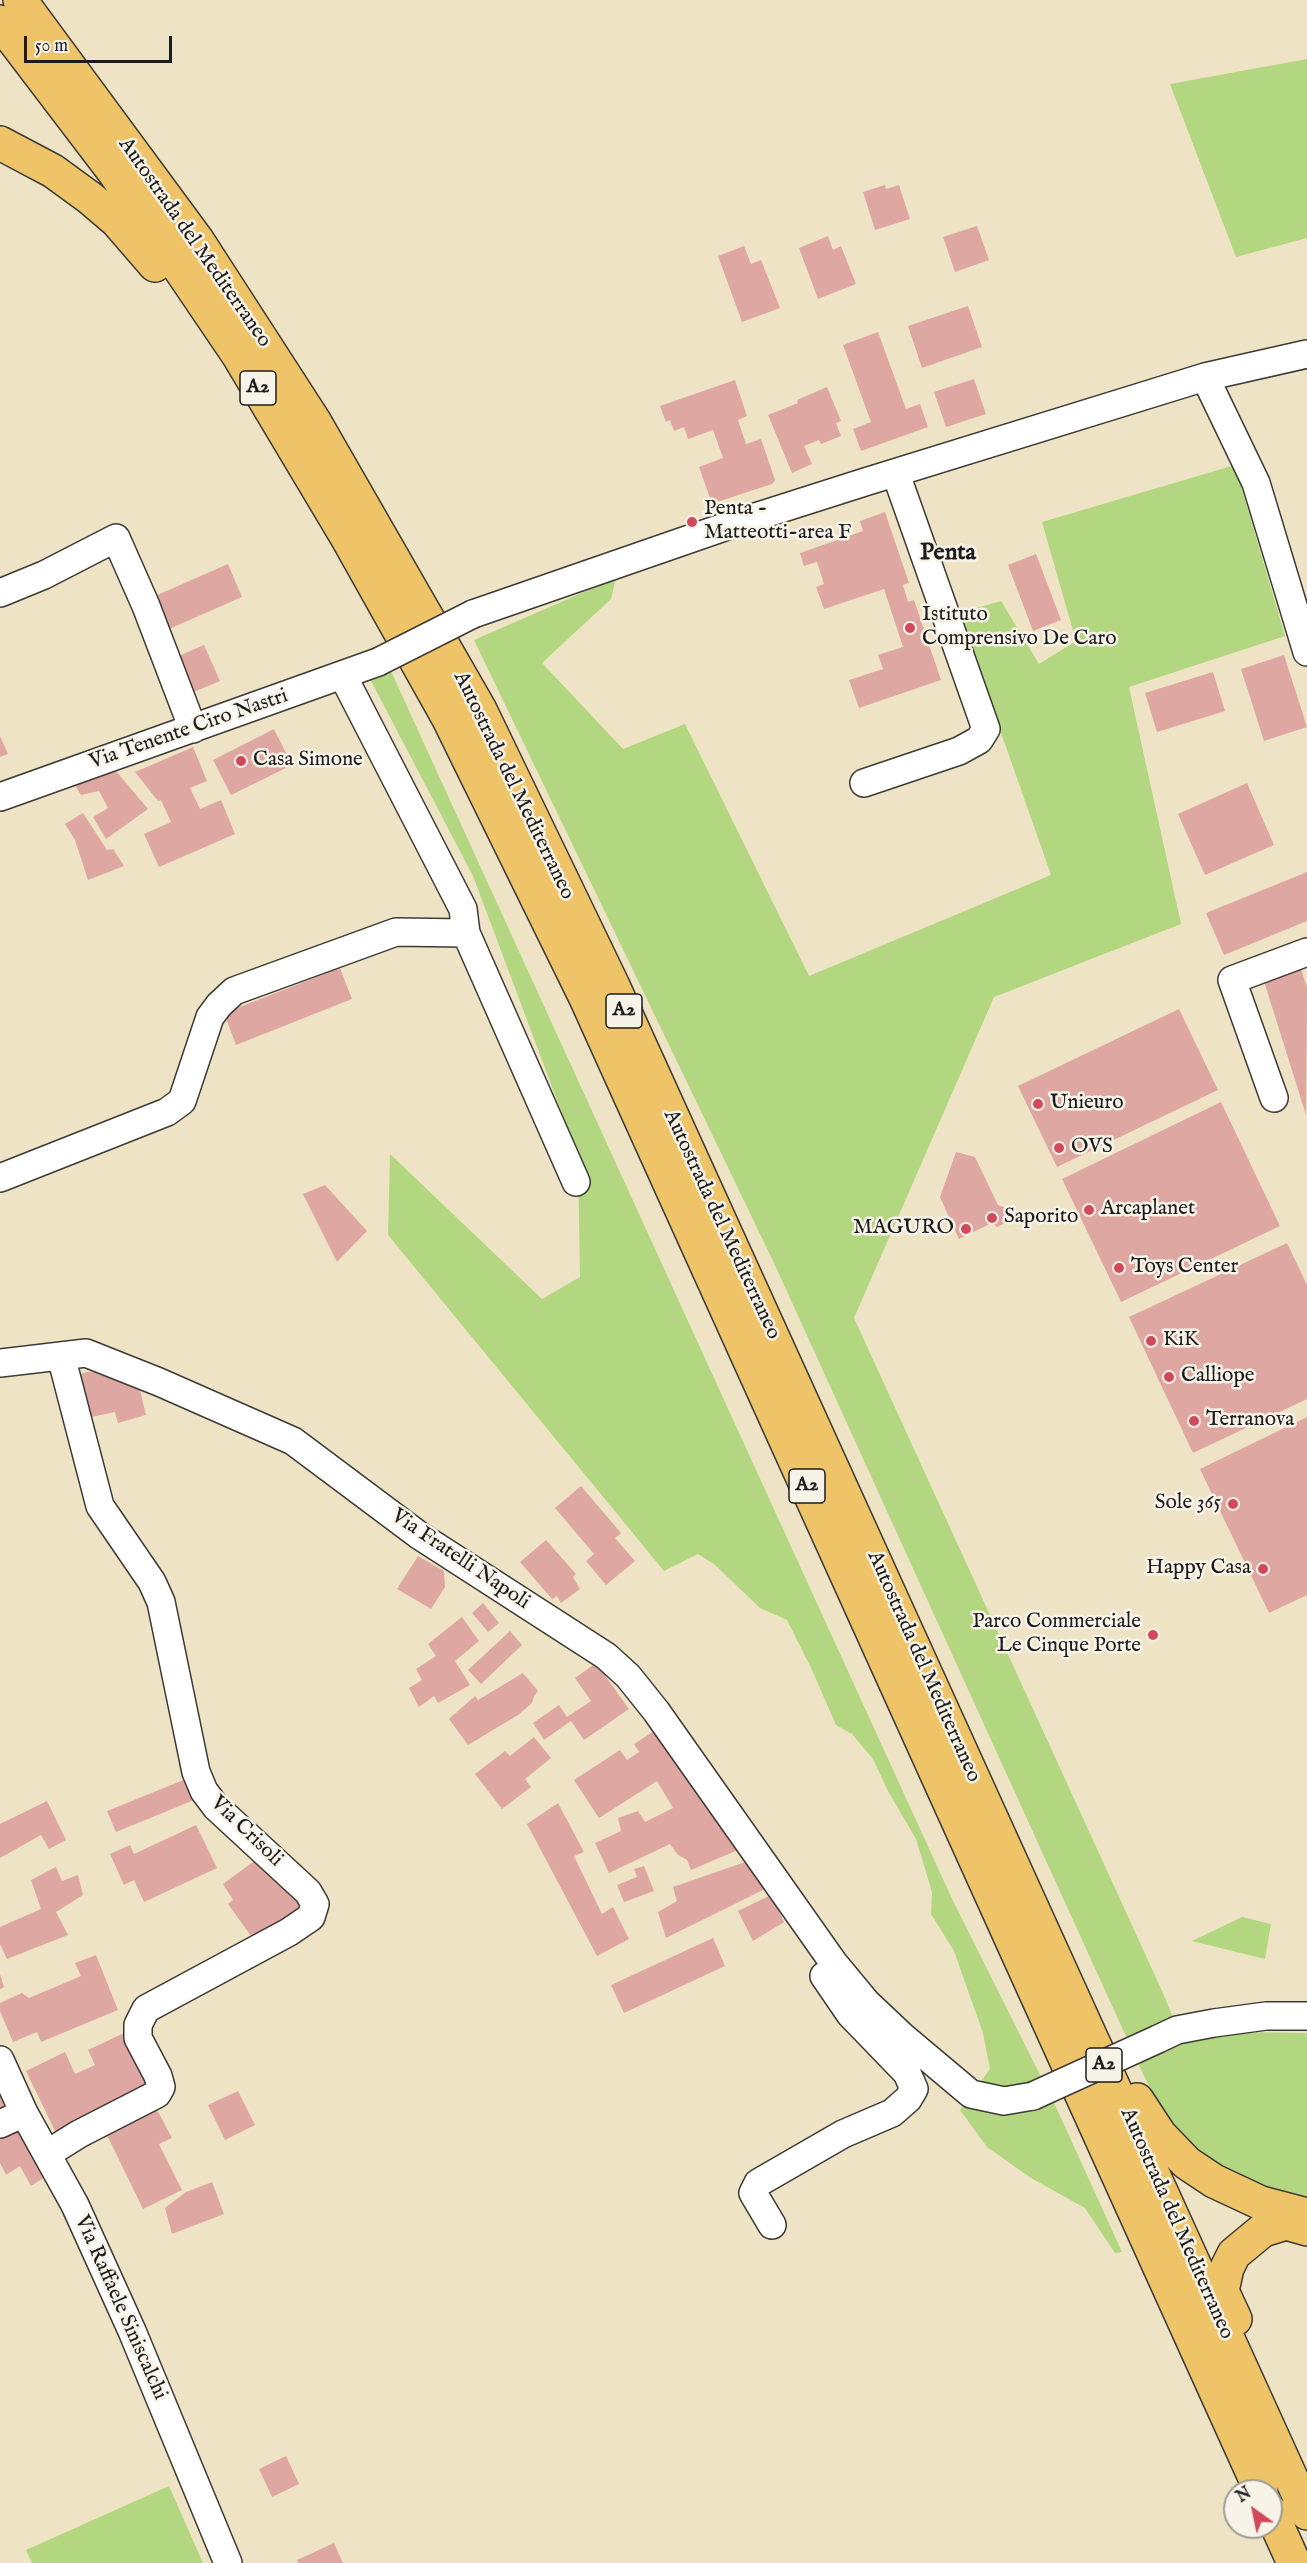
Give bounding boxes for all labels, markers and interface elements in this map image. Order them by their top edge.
scale bar [27,24,176,62]
text: 50 m [35,35,68,58]
street label: Autostrada del Mediterraneo [112,133,276,353]
road number: A2 [240,371,276,405]
place label: Penta - Matteotti-area F [704,497,851,547]
marker: Penta - Matteotti-area F [685,515,699,529]
district label: Penta [920,540,976,568]
place label: Istituto Comprensivo De Caro [922,603,1117,653]
marker: Istituto Comprensivo De Caro [903,621,917,635]
street label: Autostrada del Mediterraneo [447,668,579,904]
street label: Via Tenente Ciro Nastri [86,684,292,776]
place label: Casa Simone [253,748,363,774]
marker: Casa Simone [234,754,248,768]
road number: A2 [606,994,642,1028]
place label: Unieuro [1050,1091,1124,1117]
marker: Unieuro [1031,1097,1045,1111]
street label: Autostrada del Mediterraneo [657,1106,785,1344]
place label: OVS [1071,1135,1113,1161]
marker: OVS [1052,1141,1066,1155]
place label: Arcaplanet [1101,1197,1195,1223]
marker: Arcaplanet [1082,1203,1096,1217]
place label: Saporito [1004,1205,1078,1231]
marker: Saporito [985,1211,999,1225]
place label: MAGURO [853,1216,954,1242]
marker: MAGURO [959,1222,973,1236]
place label: Toys Center [1131,1255,1238,1281]
marker: Toys Center [1112,1261,1126,1275]
place label: KiK [1163,1328,1199,1354]
marker: KiK [1144,1334,1158,1348]
place label: Calliope [1181,1364,1254,1390]
marker: Calliope [1162,1370,1176,1384]
place label: Terranova [1206,1408,1294,1434]
marker: Terranova [1187,1414,1201,1428]
road number: A2 [789,1469,825,1503]
place label: Sole 365 [1155,1491,1221,1517]
marker: Sole 365 [1226,1497,1240,1511]
street label: Via Fratelli Napoli [386,1504,534,1616]
street label: Autostrada del Mediterraneo [861,1547,985,1787]
place label: Happy Casa [1146,1556,1251,1582]
marker: Happy Casa [1256,1562,1270,1576]
place label: Parco Commerciale Le Cinque Porte [972,1610,1141,1660]
marker: Parco Commerciale Le Cinque Porte [1146,1628,1160,1642]
street label: Via Crisoli [204,1791,288,1873]
road number: A2 [1086,2048,1122,2082]
street label: Autostrada del Mediterraneo [1114,2104,1238,2344]
street label: Via Raffaele Siniscalchi [68,2212,172,2404]
north arrow [1223,2479,1283,2539]
text: N [1233,2483,1256,2508]

